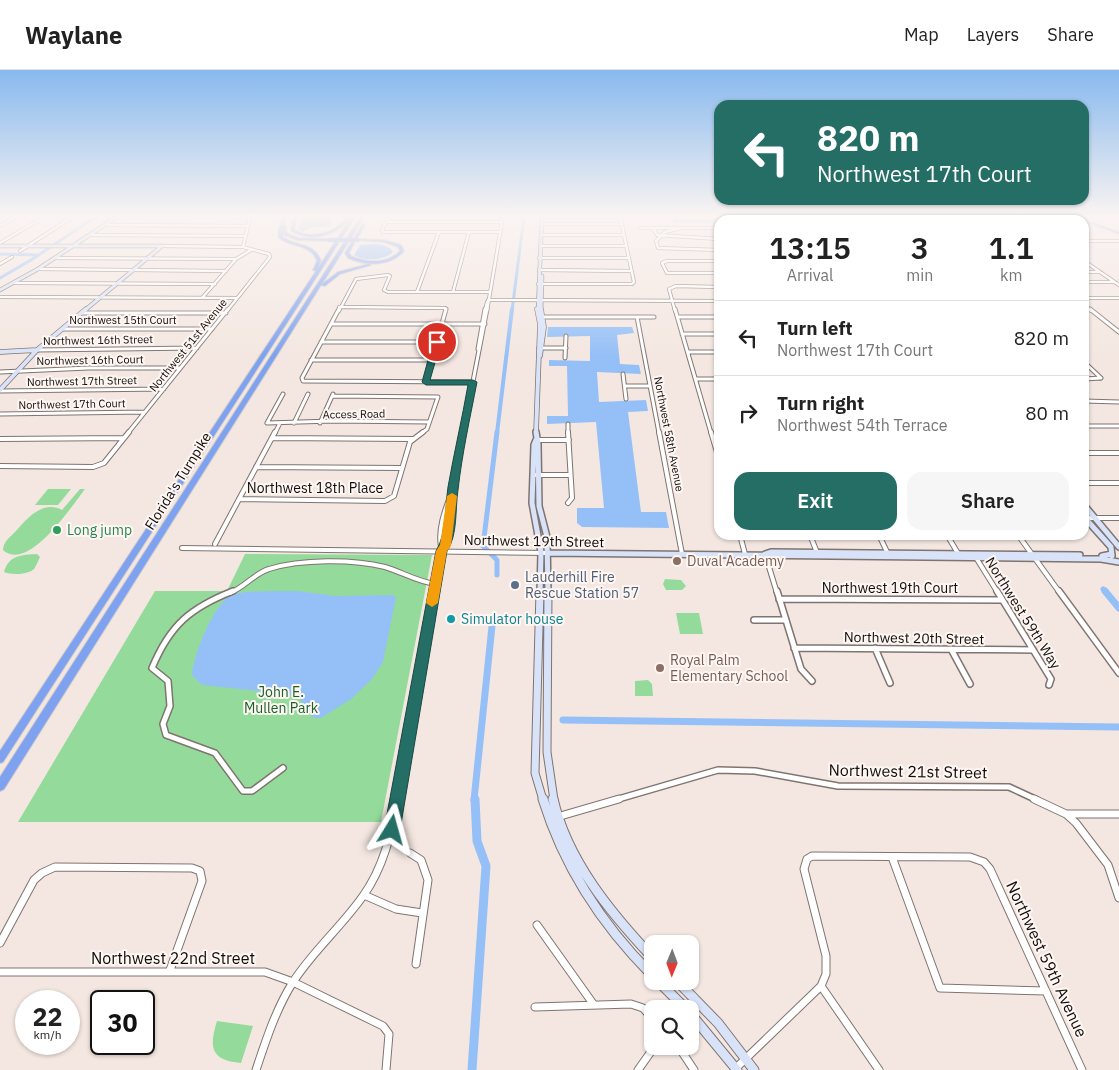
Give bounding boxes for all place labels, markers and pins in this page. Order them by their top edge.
pin [416,321,458,363]
place label: Long jump [67,521,132,539]
marker: Long jump [51,524,63,536]
place label: Duval Academy [687,552,784,570]
marker: Duval Academy [671,555,683,567]
place label: Lauderhill Fire Rescue Station 57 [525,568,639,602]
marker: Lauderhill Fire Rescue Station 57 [509,579,521,591]
place label: Simulator house [461,610,564,628]
marker: Simulator house [445,613,457,625]
place label: Royal Palm Elementary School [670,651,788,685]
marker: Royal Palm Elementary School [654,662,666,674]

